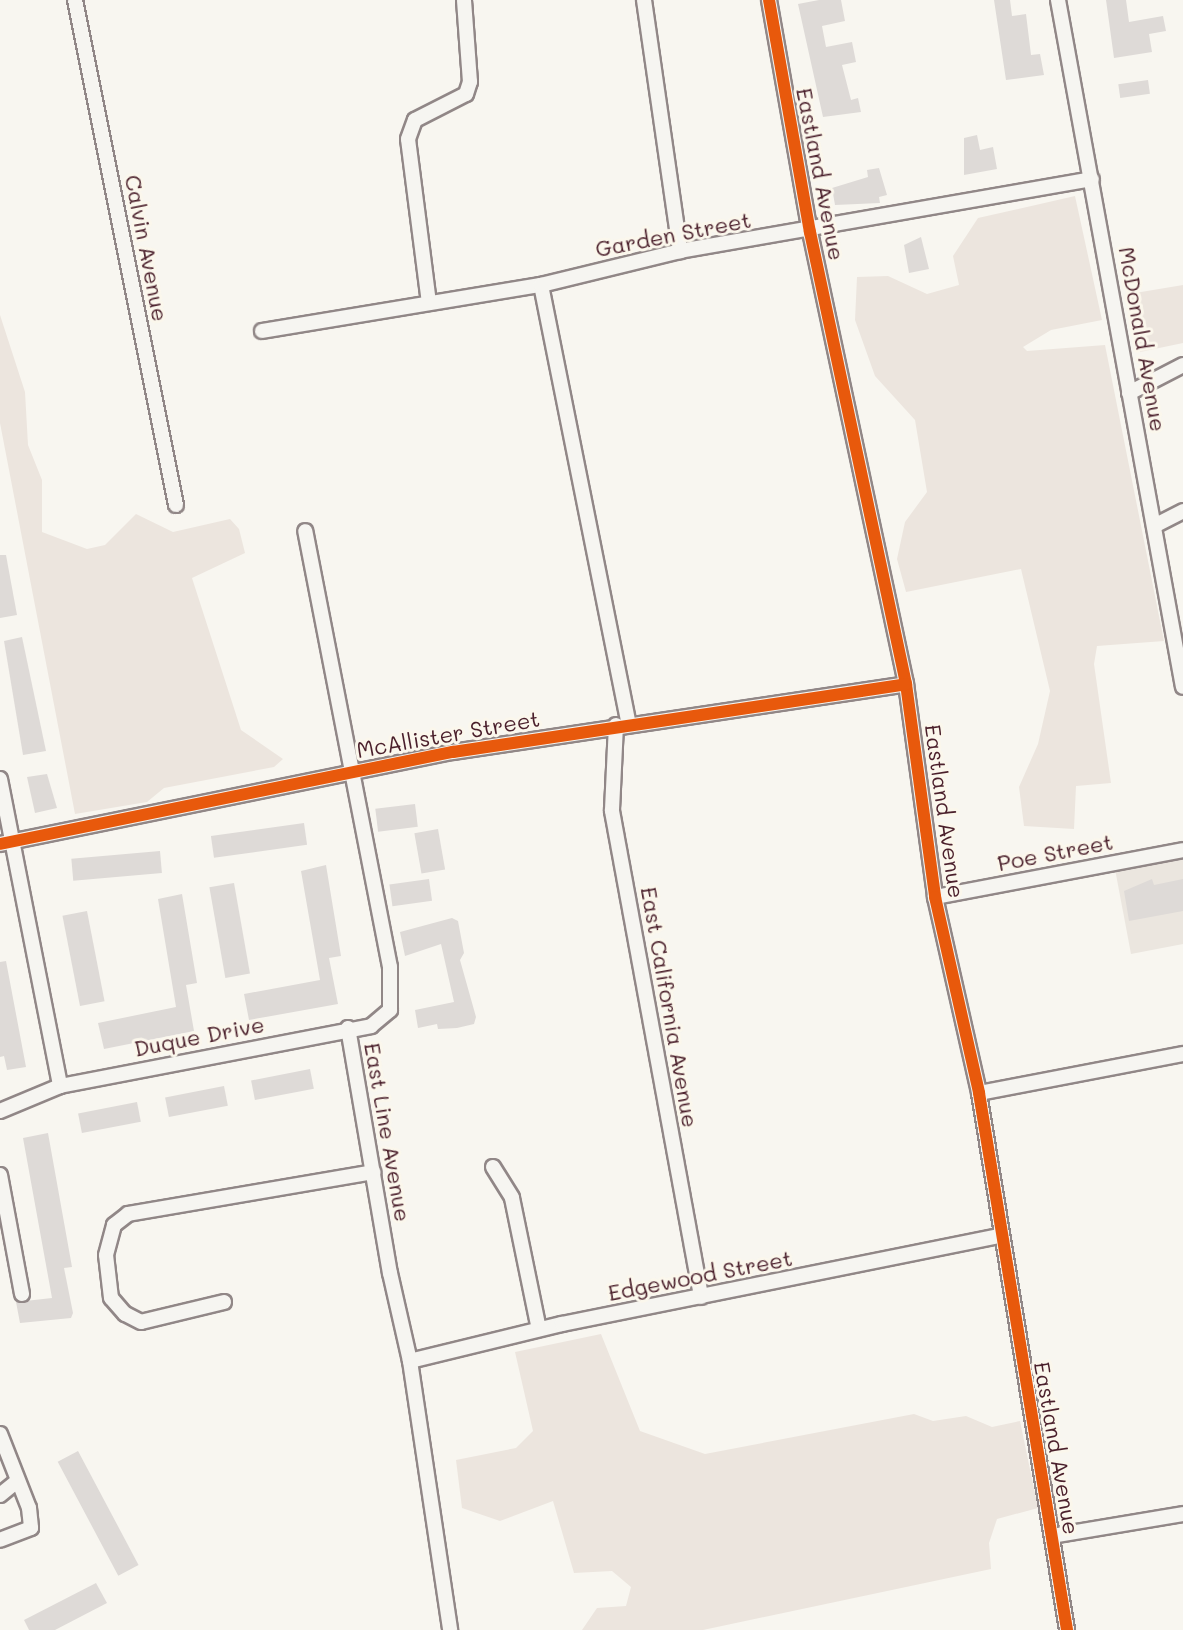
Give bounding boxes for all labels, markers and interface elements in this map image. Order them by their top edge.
street label: Eastland Avenue [791,85,851,263]
street label: Calvin Avenue [120,173,174,323]
street label: Garden Street [593,206,753,262]
street label: McDonald Avenue [1114,245,1172,433]
street label: McAllister Street [354,705,542,763]
street label: Eastland Avenue [920,722,970,900]
street label: Poe Street [995,828,1115,876]
street label: East California Avenue [636,885,704,1129]
street label: Duque Drive [132,1010,266,1062]
street label: East Line Avenue [359,1041,417,1223]
street label: Edgewood Street [606,1244,794,1306]
street label: Eastland Avenue [1029,1359,1085,1537]

